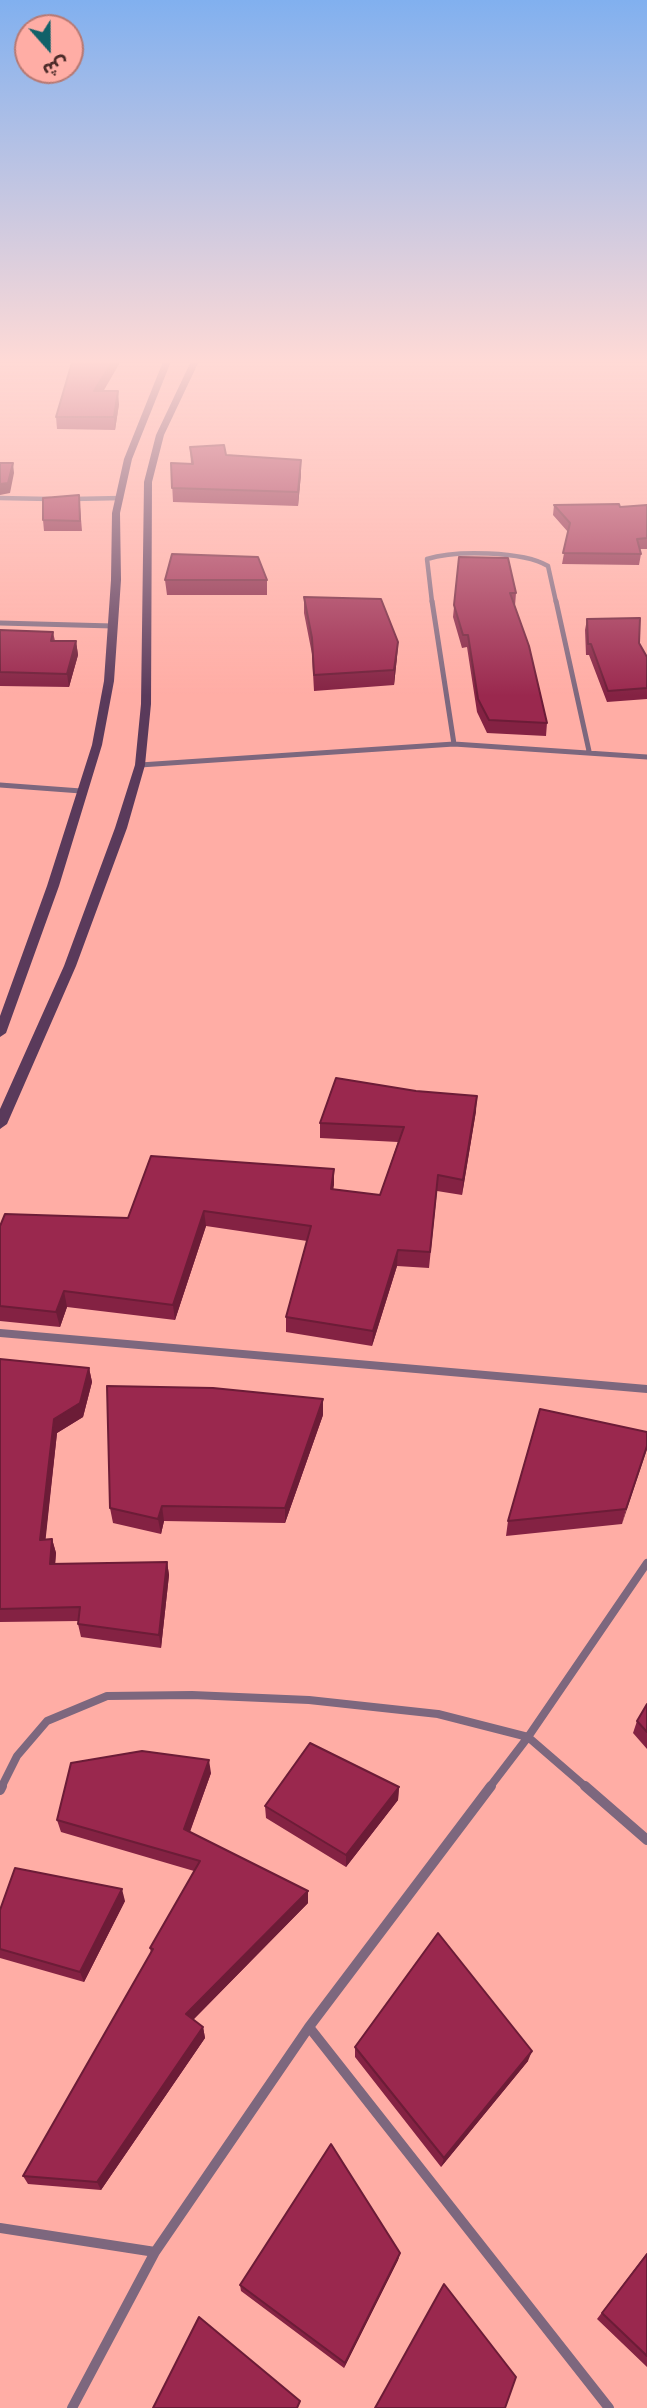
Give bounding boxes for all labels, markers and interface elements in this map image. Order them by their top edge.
north arrow [14,14,84,84]
text: ش [40,52,72,83]

